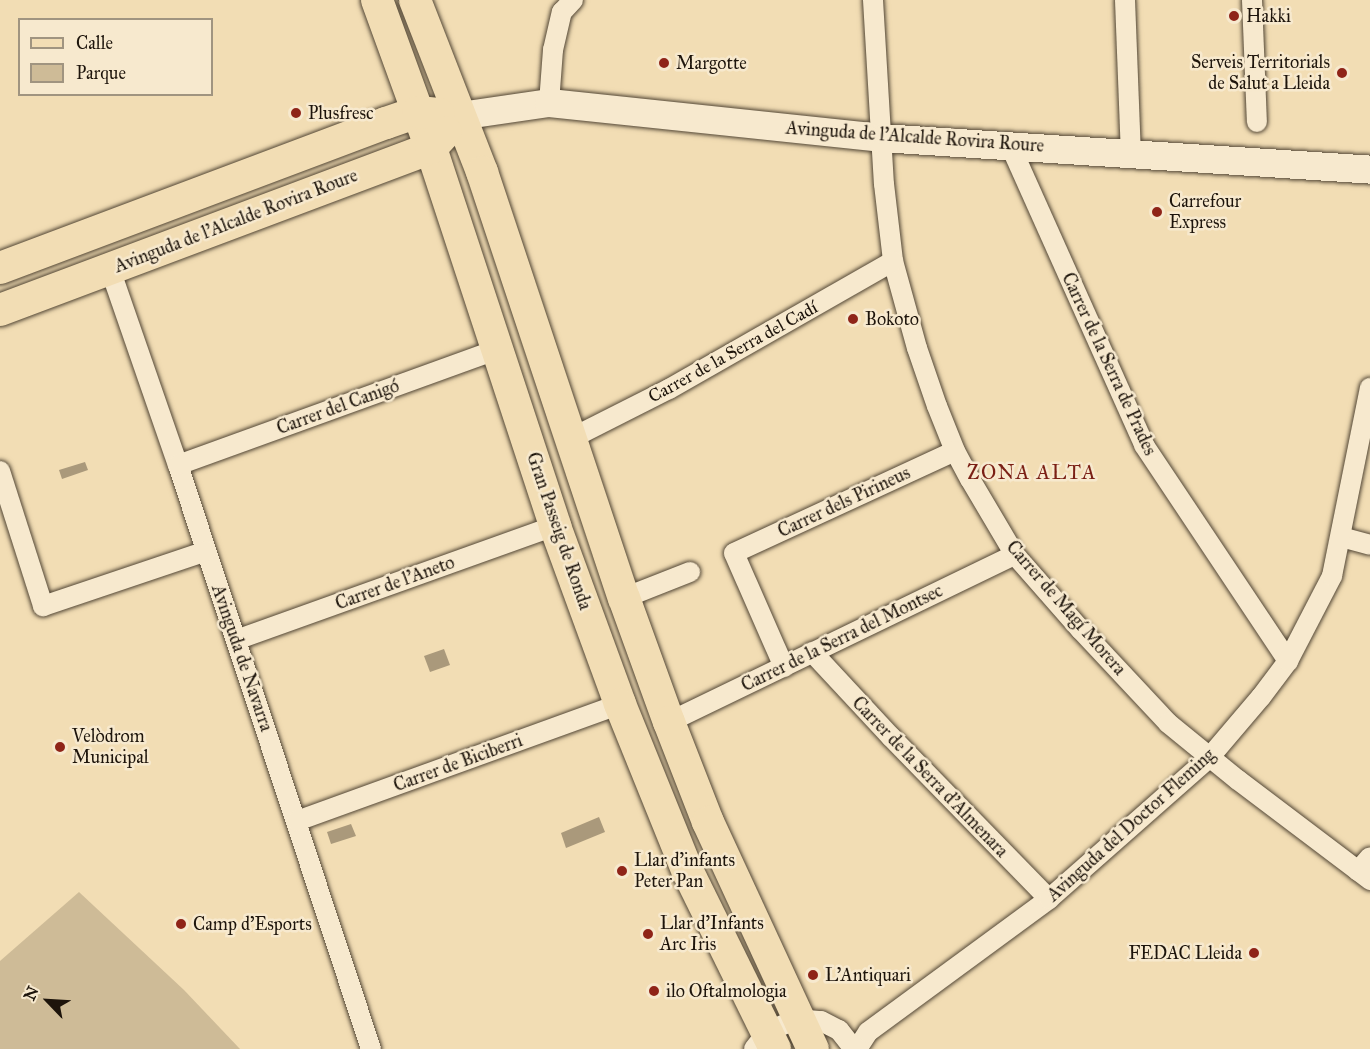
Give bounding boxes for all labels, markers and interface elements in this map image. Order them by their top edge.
place label: Hakki [1246,5,1291,27]
marker: Hakki [1227,9,1241,23]
legend [18,18,213,96]
text: Calle [76,32,113,54]
place label: Margotte [676,52,747,74]
place label: Serveis Territorials de Salut a Lleida [1191,52,1330,94]
marker: Margotte [657,56,671,70]
text: Parque [76,62,126,84]
marker: Serveis Territorials de Salut a Lleida [1335,66,1349,80]
place label: Plusfresc [308,102,374,124]
marker: Plusfresc [289,106,303,120]
street label: Avinguda de l'Alcalde Rovira Roure [785,117,1045,157]
street label: Avinguda de l'Alcalde Rovira Roure [111,165,361,277]
place label: Carrefour Express [1169,191,1241,234]
marker: Carrefour Express [1150,205,1164,219]
street label: Carrer de la Serra de Prades [1057,269,1161,459]
street label: Carrer de la Serra del Cadí [645,296,821,408]
place label: Bokoto [865,308,919,330]
marker: Bokoto [846,312,860,326]
street label: Carrer del Canigó [274,375,402,439]
street label: Gran Passeig de Ronda [522,449,596,613]
district label: ZONA ALTA [967,460,1097,484]
street label: Carrer dels Pirineus [774,462,914,542]
street label: Carrer de Magí Morera [1002,536,1130,680]
street label: Carrer de l'Aneto [332,551,458,615]
street label: Carrer de la Serra del Montsec [738,580,946,696]
street label: Avinguda de Navarra [207,582,277,734]
street label: Carrer de la Serra d'Almenara [848,692,1012,862]
place label: Velòdrom Municipal [72,726,149,768]
street label: Carrer de Biciberri [391,730,525,796]
marker: Velòdrom Municipal [53,740,67,754]
street label: Avinguda del Doctor Fleming [1043,744,1219,906]
place label: Llar d'infants Peter Pan [634,850,735,892]
marker: Llar d'infants Peter Pan [615,864,629,878]
place label: Camp d'Esports [193,913,312,935]
place label: Llar d'Infants Arc Iris [660,913,764,956]
marker: Camp d'Esports [174,917,188,931]
marker: Llar d'Infants Arc Iris [641,927,655,941]
place label: FEDAC Lleida [1128,942,1242,964]
marker: FEDAC Lleida [1247,946,1261,960]
place label: L'Antiquari [825,964,911,986]
marker: L'Antiquari [806,968,820,982]
north arrow [18,971,78,1031]
place label: ilo Oftalmologia [666,980,787,1002]
text: N [20,983,43,1003]
marker: ilo Oftalmologia [647,984,661,998]

